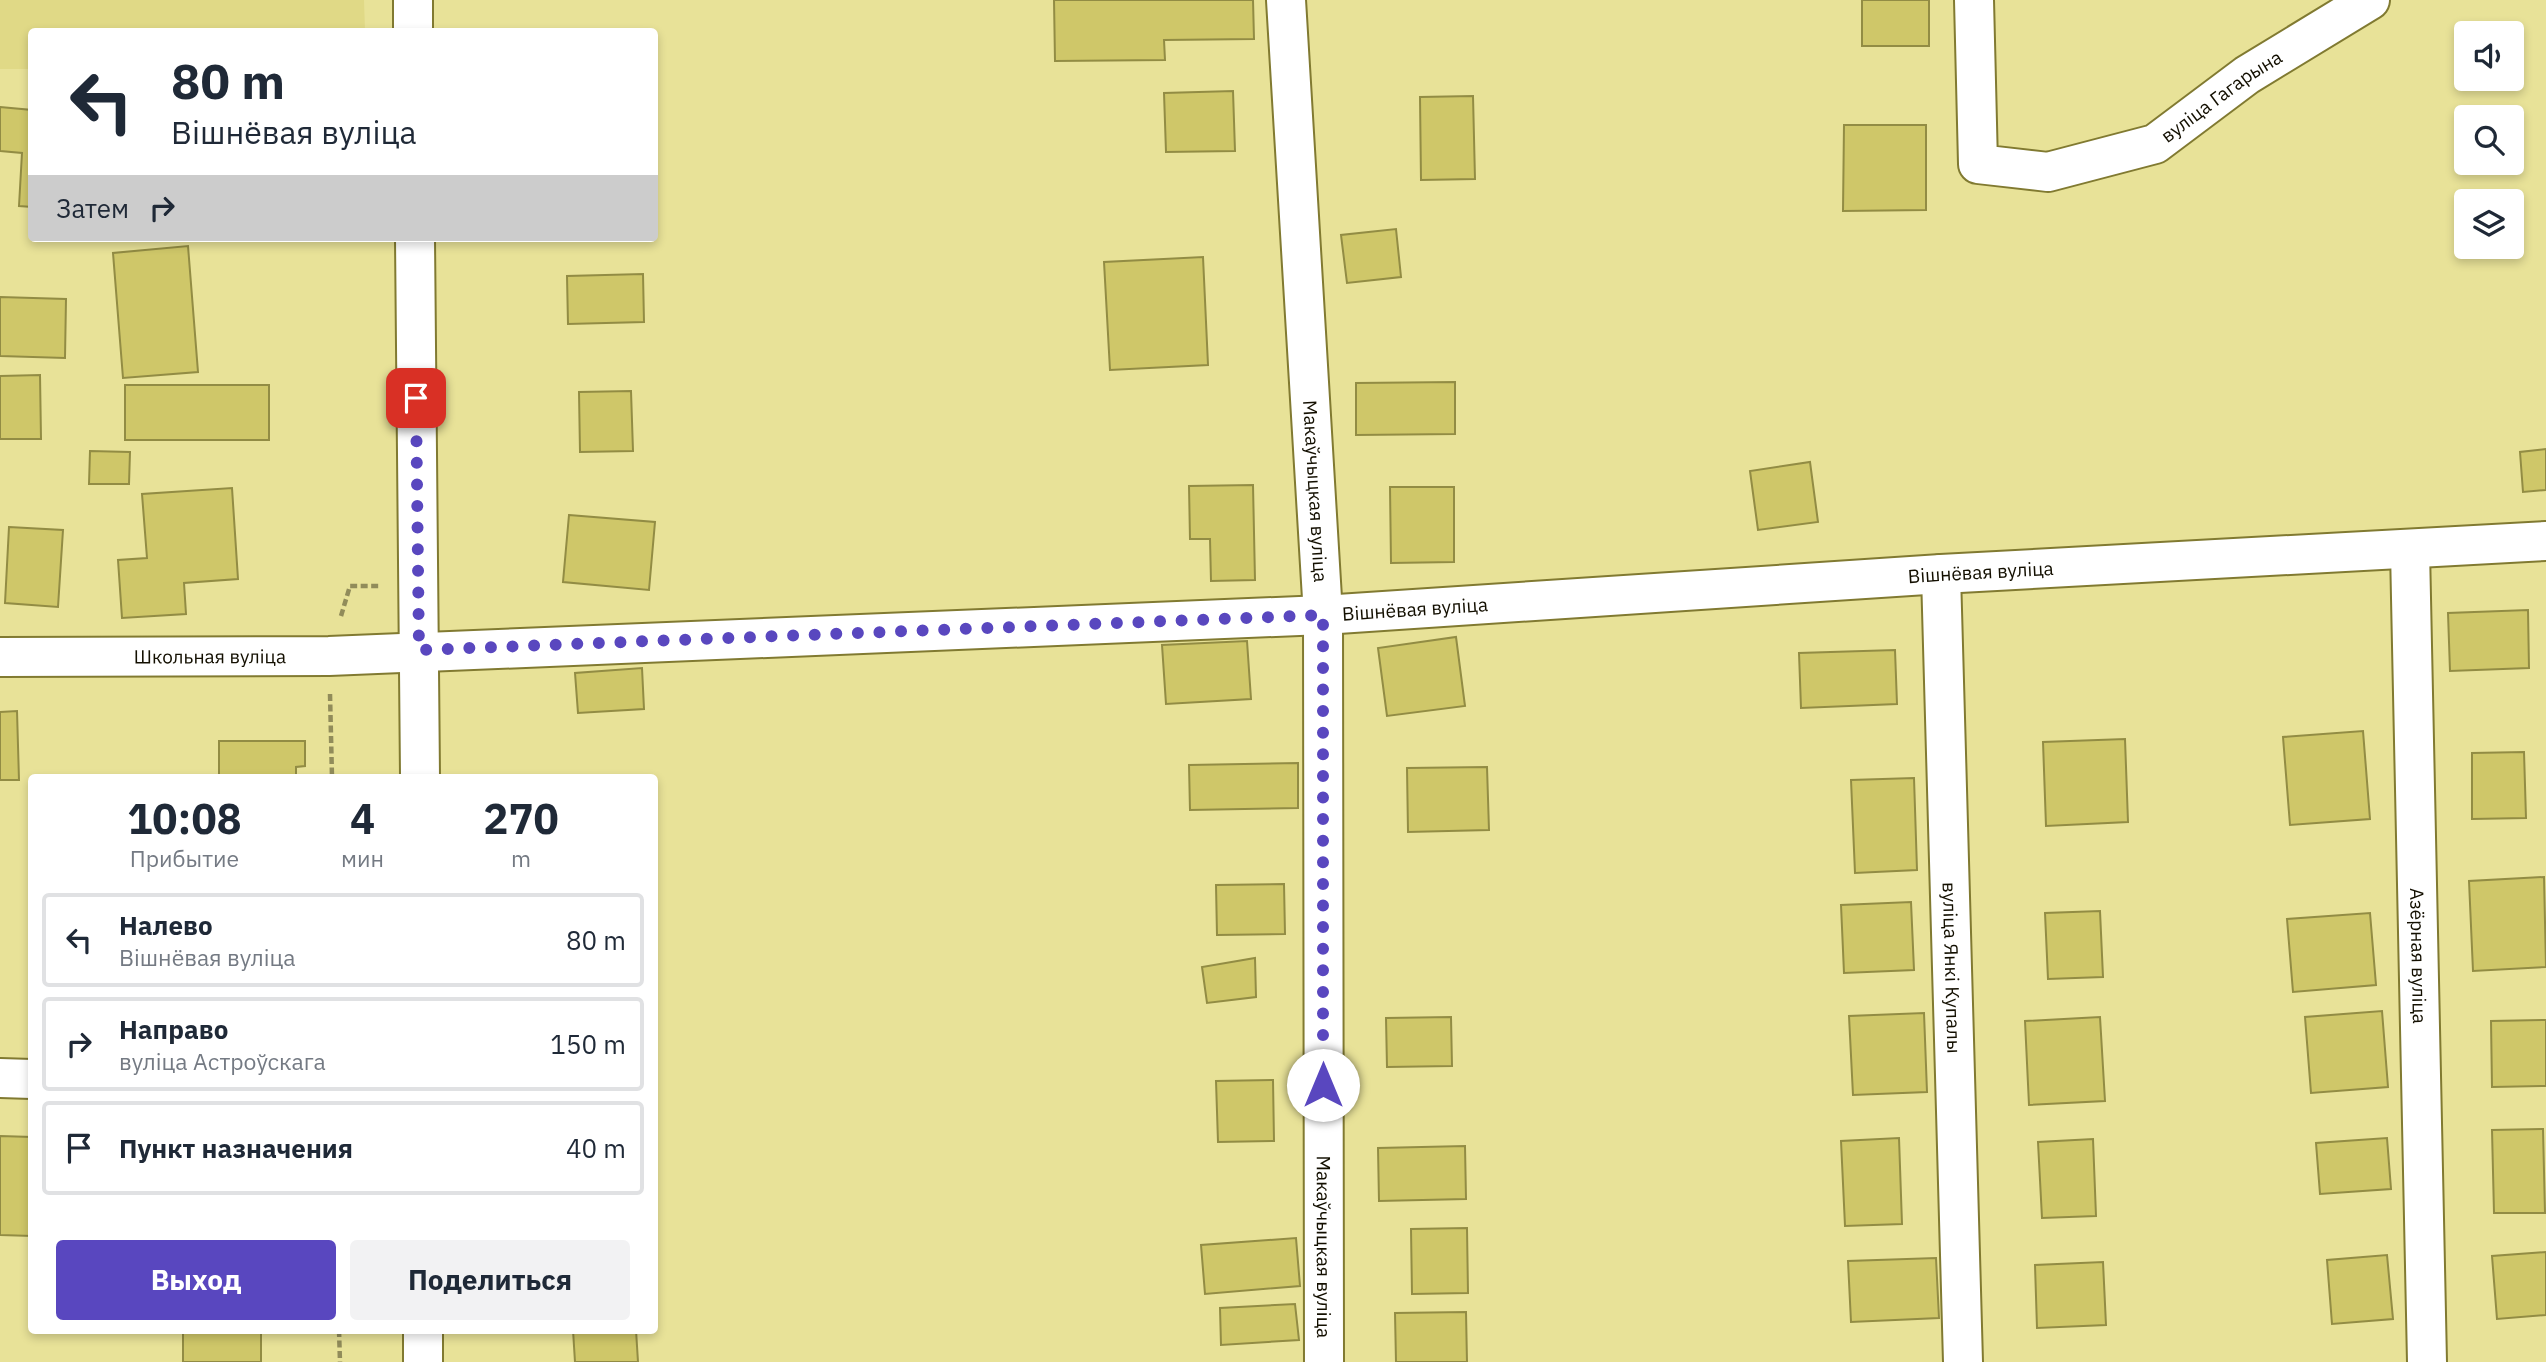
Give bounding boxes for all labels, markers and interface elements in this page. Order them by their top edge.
map controls [2454,21,2524,259]
button: sound [2454,21,2524,91]
street label: вуліца Гагарына [2156,45,2286,148]
text: 80 m [171,49,285,112]
icon: left [56,56,147,147]
button: search [2454,105,2524,175]
text: Вішнёвая вуліца [171,111,417,153]
icon: right [143,189,181,227]
button: layers [2454,189,2524,259]
text: Затем [56,191,129,225]
pin [386,368,446,428]
icon: arrive [397,379,435,417]
street label: Макаўчыцкая вуліца [1298,399,1333,583]
street label: Вішнёвая вуліца [1907,556,2054,588]
street label: Вішнёвая вуліца [1341,592,1489,626]
street label: Школьная вуліца [134,644,286,669]
text: 10:08 [127,791,242,846]
text: 4 [350,791,375,846]
text: 270 [483,791,559,846]
text: Прибытие [130,843,239,873]
text: мин [341,843,384,873]
text: m [511,843,531,873]
street label: вуліца Янкі Купалы [1938,882,1966,1054]
street label: Азёрная вуліца [2405,888,2432,1024]
text: Налево [119,908,213,942]
icon: left [60,921,98,959]
text: 80 m [566,923,626,957]
text: Вішнёвая вуліца [119,942,296,972]
text: Направо [119,1012,228,1046]
icon: right [60,1025,98,1063]
text: 150 m [550,1027,626,1061]
text: вуліца Астроўскага [119,1046,326,1076]
position arrow [1286,1048,1360,1122]
icon: arrive [60,1129,98,1167]
text: Пункт назначения [119,1131,353,1165]
text: 40 m [566,1131,626,1165]
street label: Макаўчыцкая вуліца [1312,1156,1336,1338]
button: Выход [56,1240,336,1320]
button: Поделиться [350,1240,630,1320]

